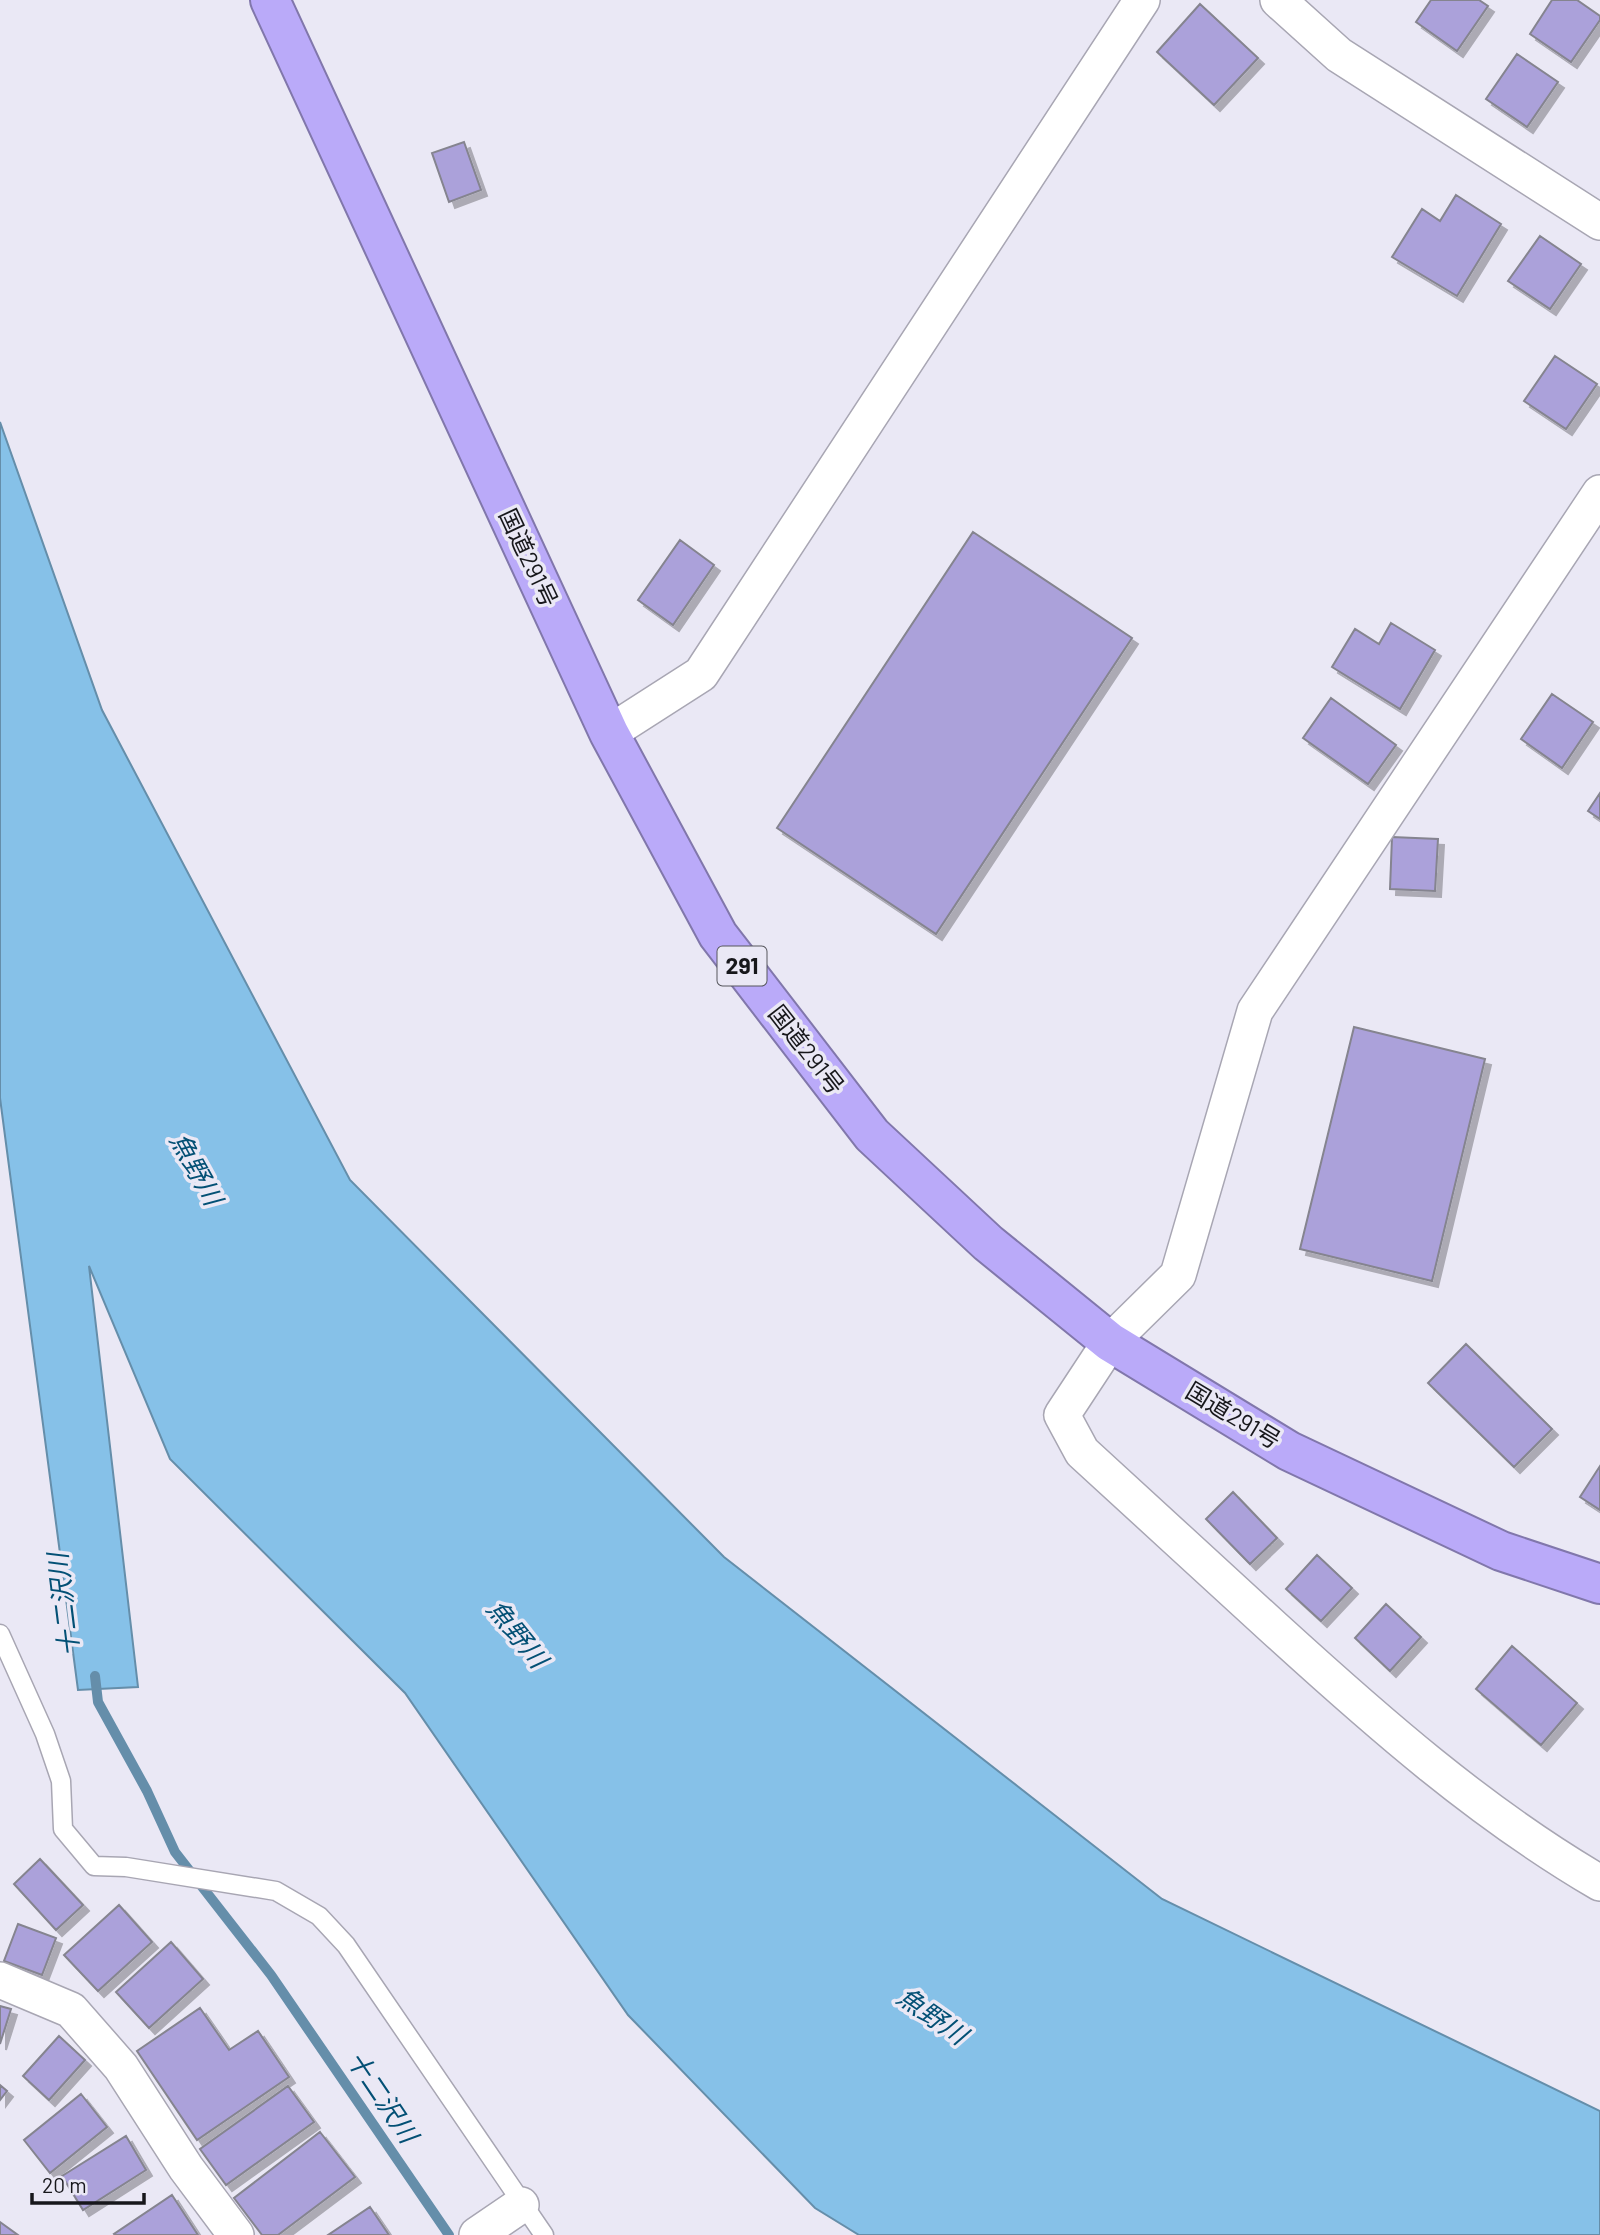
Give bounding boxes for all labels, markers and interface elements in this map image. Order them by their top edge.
street label: 国道291号 [494,504,565,611]
road number: 291 [718,946,766,986]
street label: 国道291号 [763,999,851,1099]
water label: 魚野川 [165,1127,231,1213]
street label: 国道291号 [1181,1375,1286,1454]
water label: 十二沢川 [40,1549,84,1659]
water label: 魚野川 [482,1593,557,1675]
water label: 魚野川 [892,1980,976,2052]
water label: 十二沢川 [341,2044,427,2150]
scale bar [32,2162,144,2206]
text: 20 m [42,2172,87,2197]

